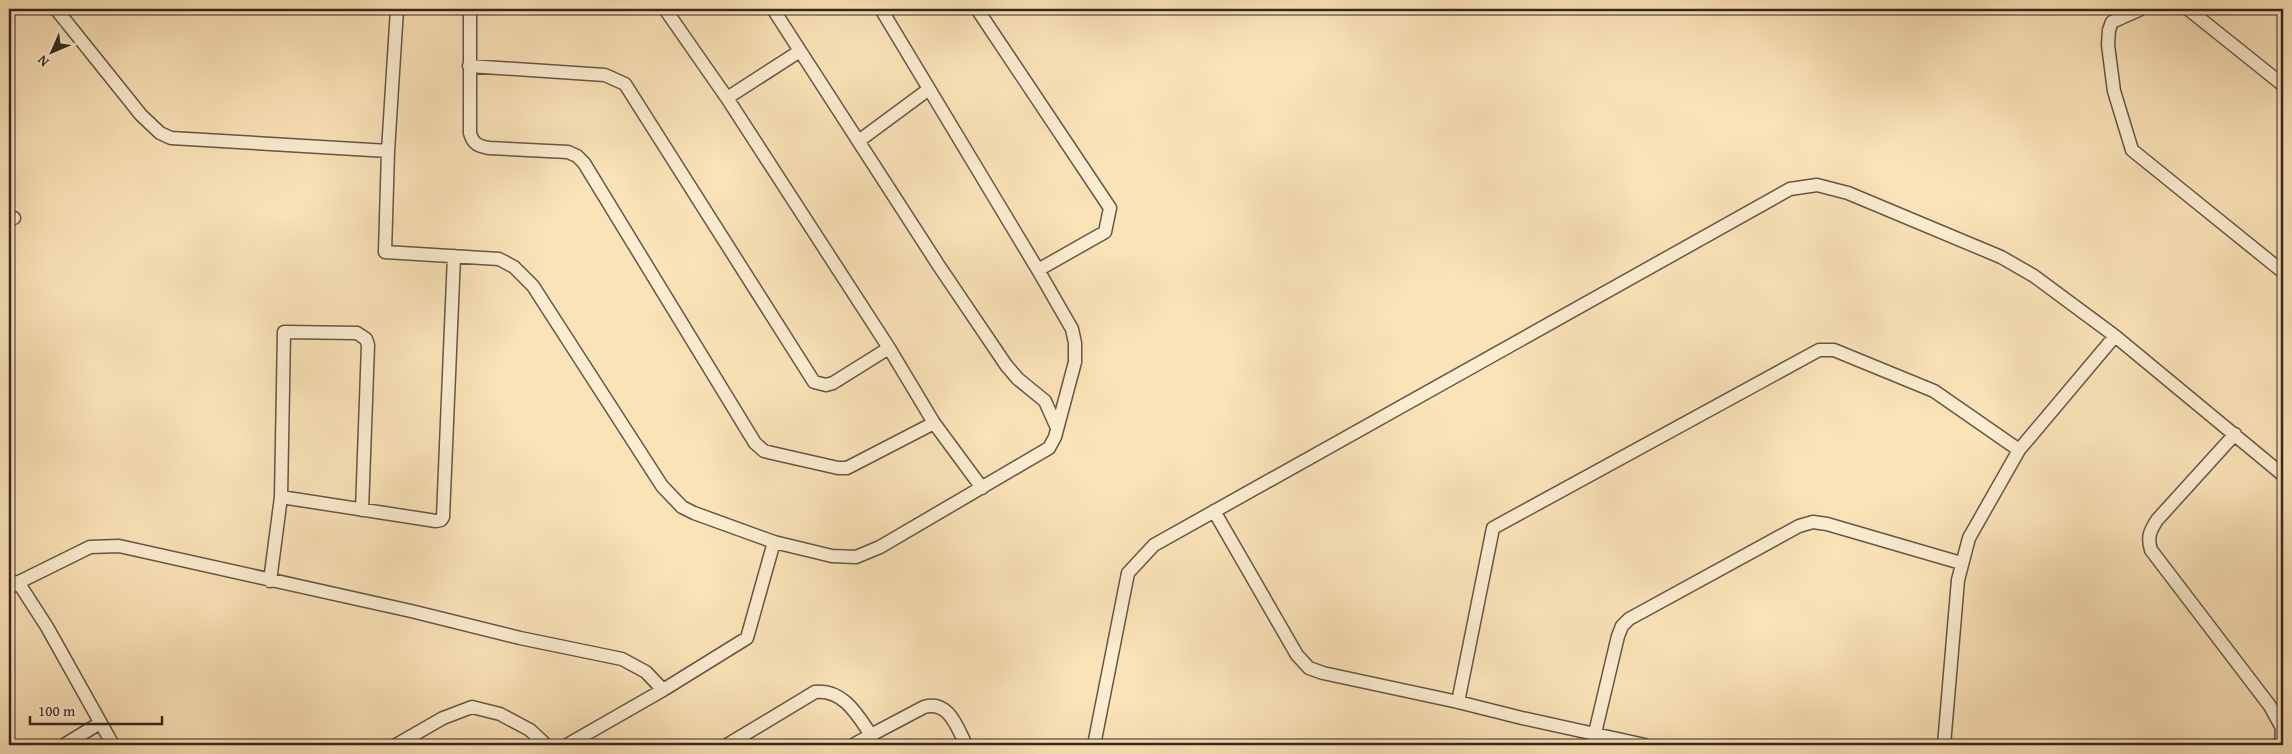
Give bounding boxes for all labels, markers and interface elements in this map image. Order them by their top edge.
north arrow [28,28,78,78]
text: N [32,50,53,72]
scale bar [30,694,162,726]
text: 100 m [38,700,76,721]

